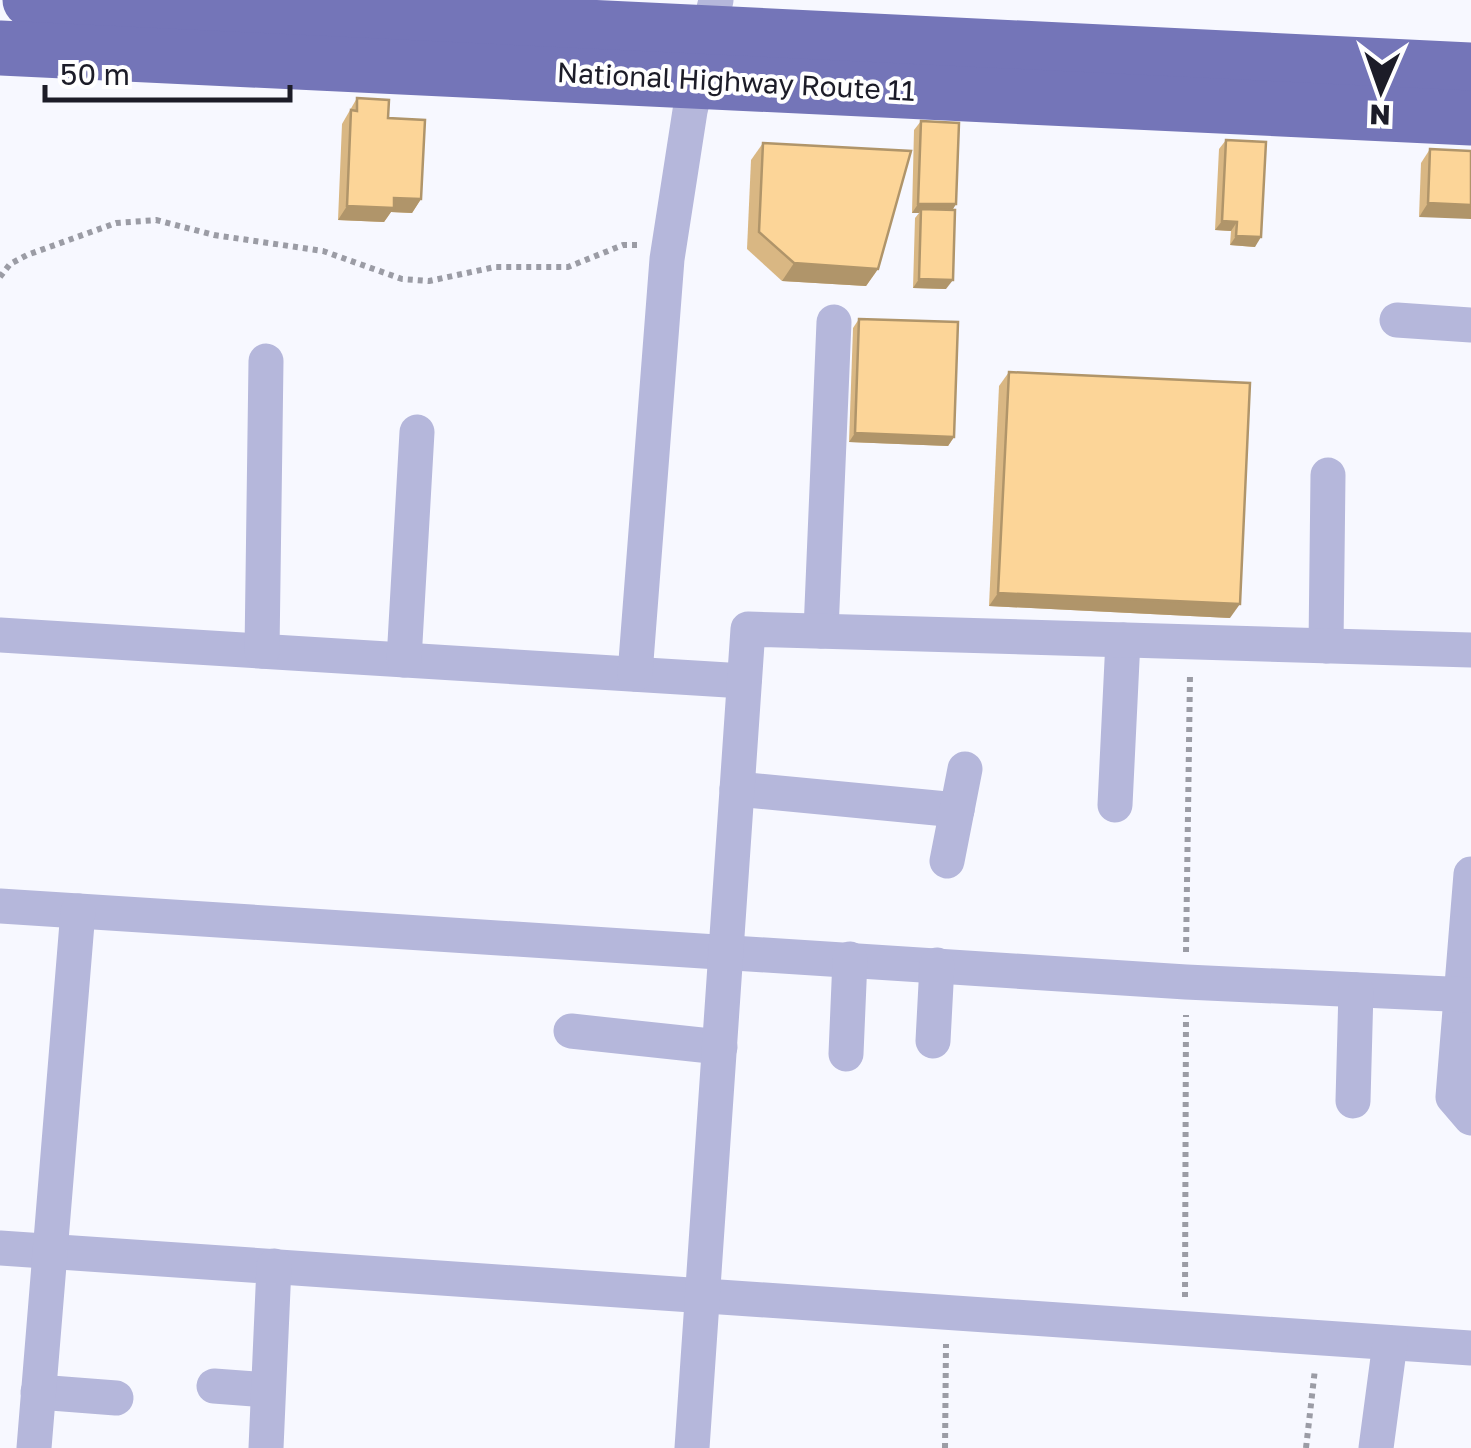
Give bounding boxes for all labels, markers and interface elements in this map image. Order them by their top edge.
scale bar [45,40,290,102]
north arrow [1331,40,1431,140]
street label: National Highway Route 11 [556,55,916,107]
text: 50 m [60,56,130,92]
text: N [1369,99,1391,132]

